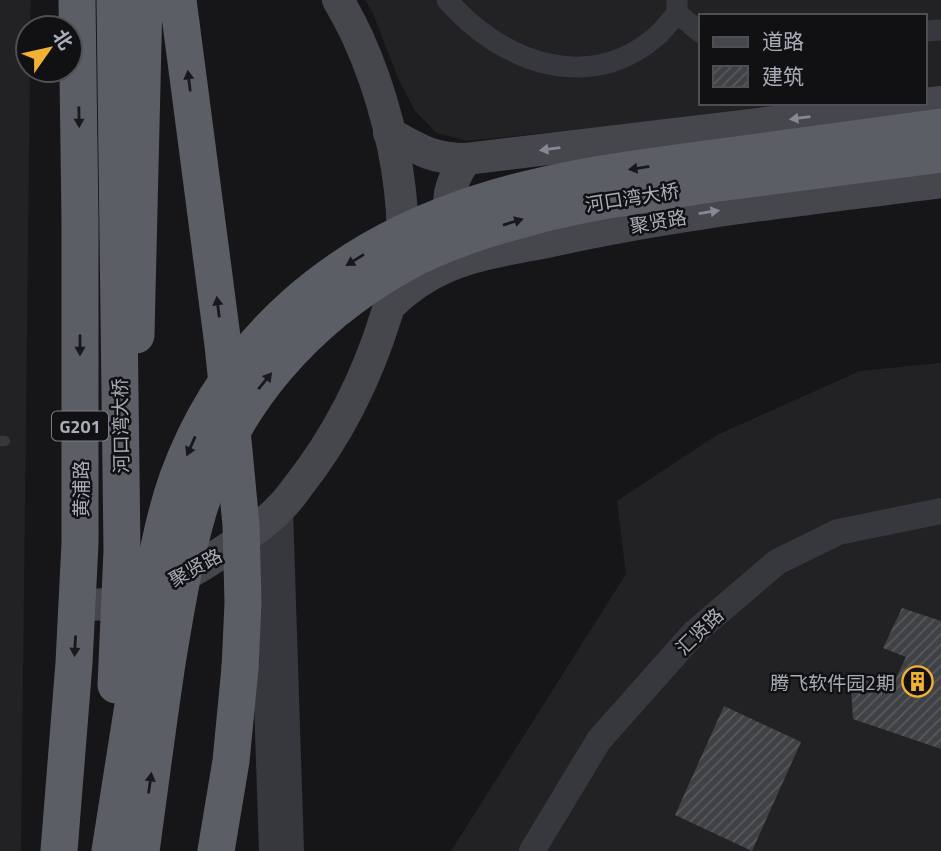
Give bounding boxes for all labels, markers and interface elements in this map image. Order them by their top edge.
north arrow [14,14,84,84]
legend [699,14,927,105]
text: 北 [46,23,81,55]
text: 道路 [762,25,804,57]
text: 建筑 [762,60,804,92]
one-way arrow [183,70,194,92]
one-way arrow [73,106,84,128]
one-way arrow [789,113,811,124]
one-way arrow [539,143,561,154]
one-way arrow [628,163,650,174]
street label: 河口湾大桥 [583,175,681,219]
street label: 聚贤路 [627,202,689,240]
one-way arrow [698,206,720,217]
one-way arrow [503,216,524,226]
one-way arrow [345,253,364,266]
one-way arrow [213,296,224,318]
one-way arrow [74,334,86,356]
one-way arrow [257,373,272,391]
street label: 河口湾大桥 [105,378,135,474]
road number: G201 [52,412,108,440]
one-way arrow [185,436,197,456]
street label: 黄浦路 [66,460,95,518]
street label: 聚贤路 [163,540,227,594]
street label: 汇贤路 [668,601,730,661]
one-way arrow [69,635,80,657]
building icon: 腾飞软件园2期 [901,665,935,699]
place label: 腾飞软件园2期 [770,668,895,697]
one-way arrow [145,772,156,794]

